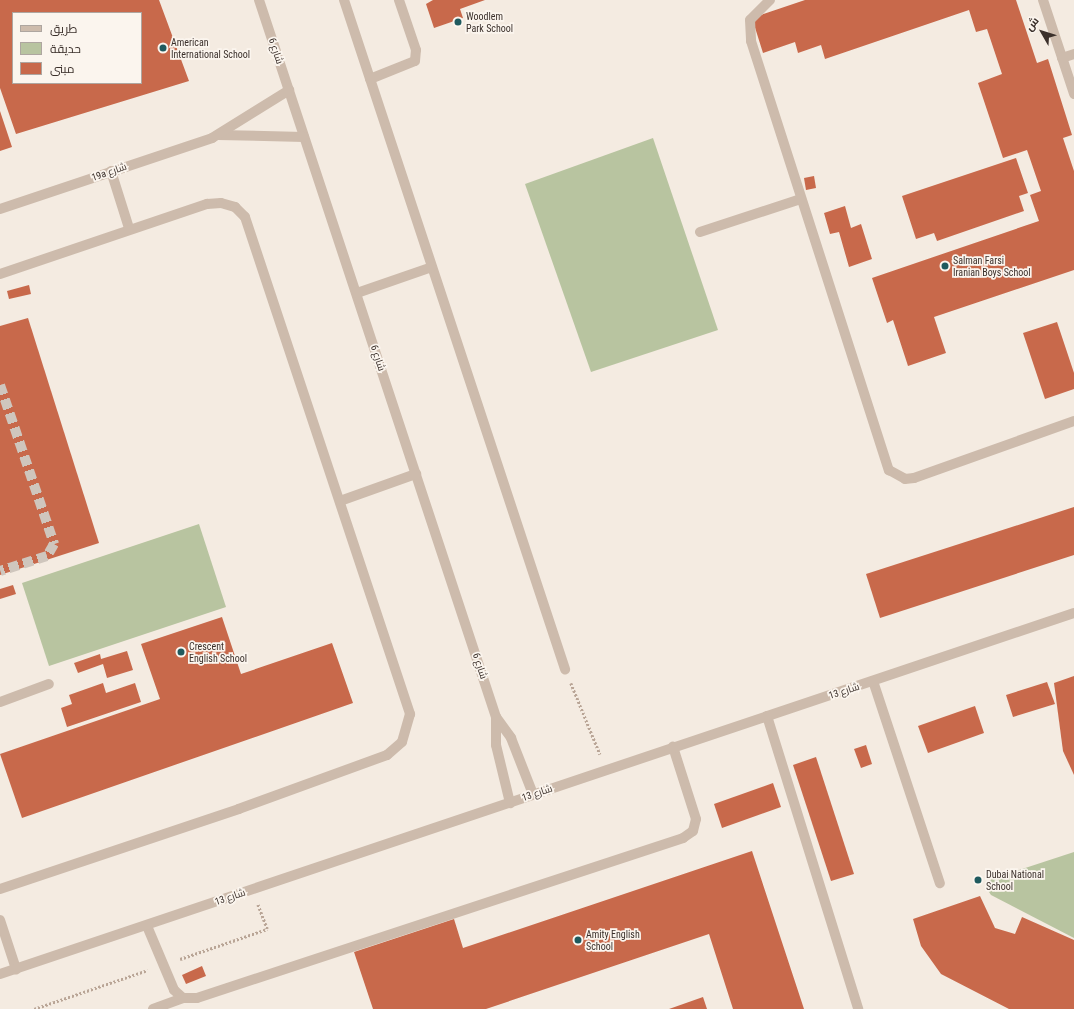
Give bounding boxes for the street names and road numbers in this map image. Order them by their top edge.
street label: شارع 6 [266,36,286,66]
street label: 19a شارع [90,160,128,184]
street label: شارع 6 [368,343,388,373]
street label: شارع 6 [470,651,490,681]
street label: شارع 13 [827,680,861,702]
street label: شارع 13 [520,782,554,804]
street label: شارع 13 [213,886,247,908]

